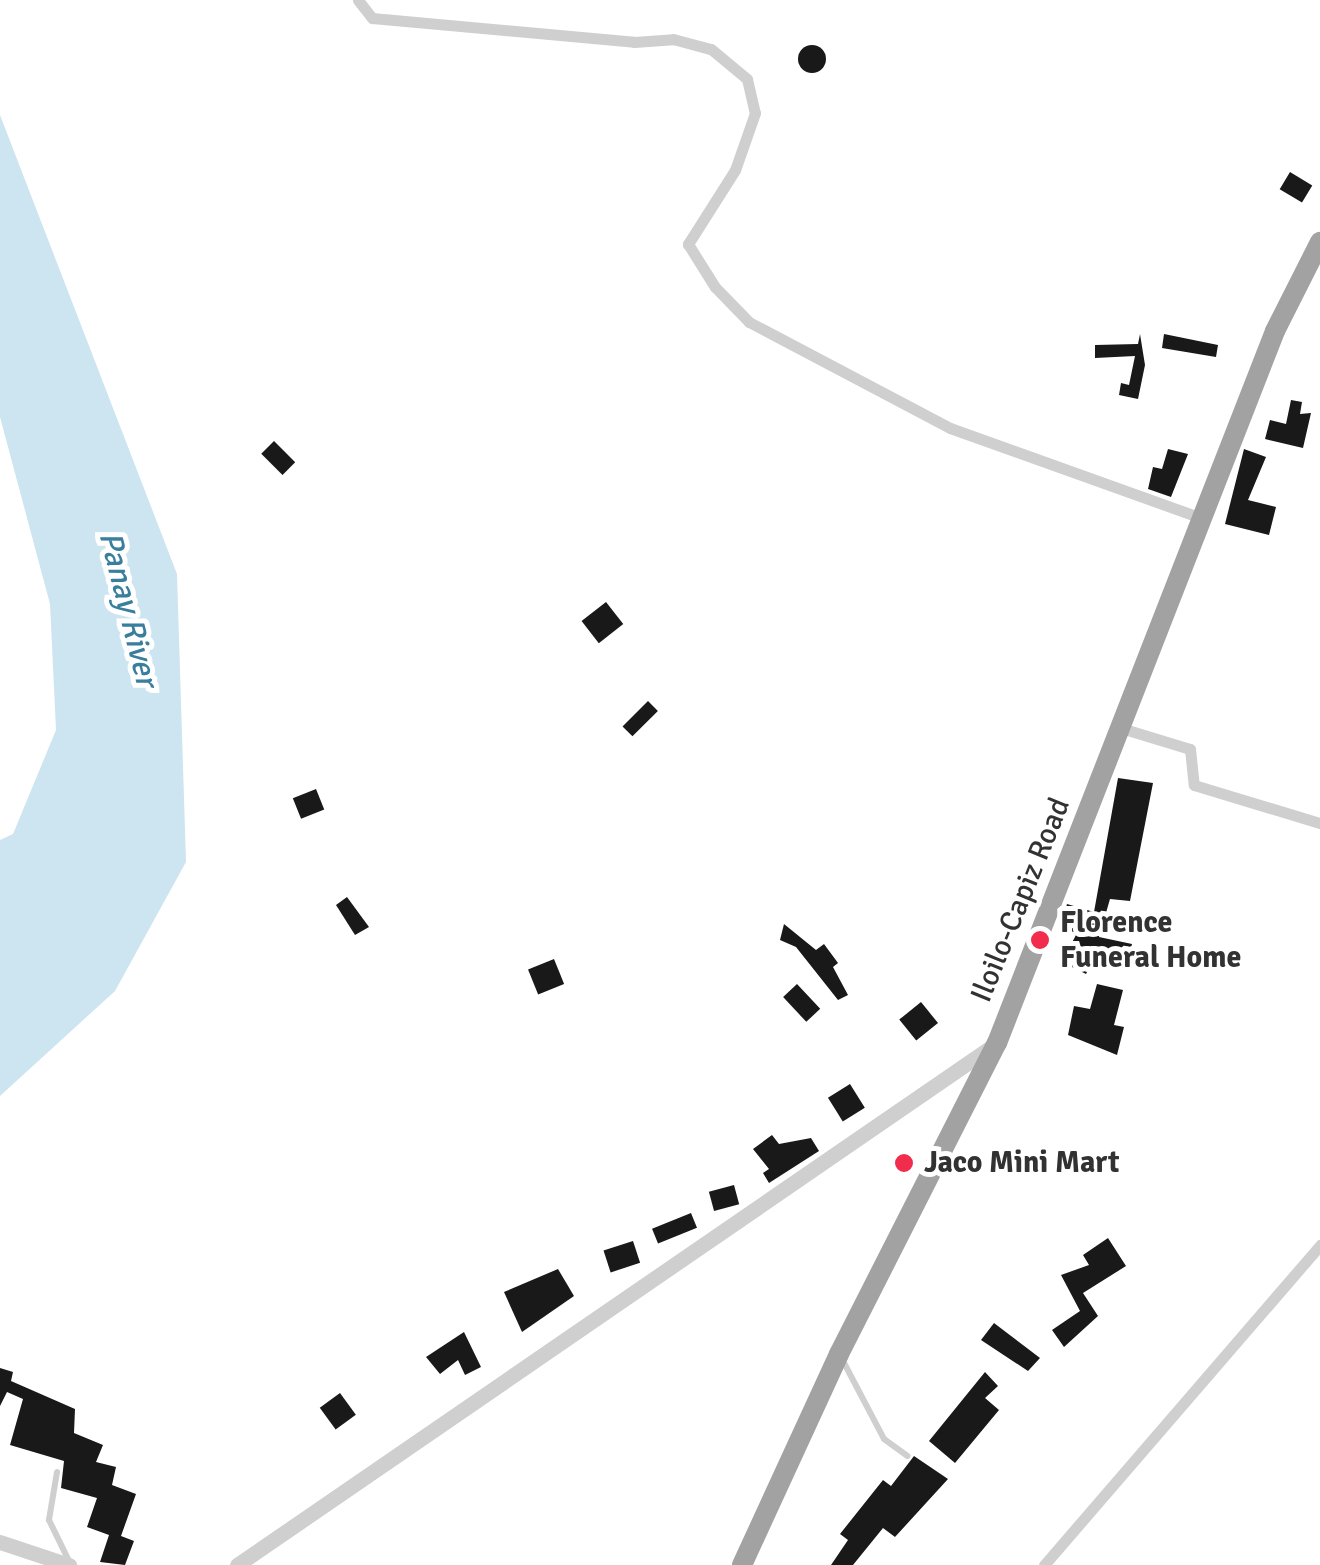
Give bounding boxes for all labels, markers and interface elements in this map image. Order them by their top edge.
water label: Panay River [90,527,166,691]
street label: Iloilo-Capiz Road [964,793,1078,1007]
place label: Florence Funeral Home [1060,905,1241,976]
marker: Florence Funeral Home [1029,929,1051,951]
place label: Jaco Mini Mart [924,1145,1120,1181]
marker: Jaco Mini Mart [893,1152,915,1174]

